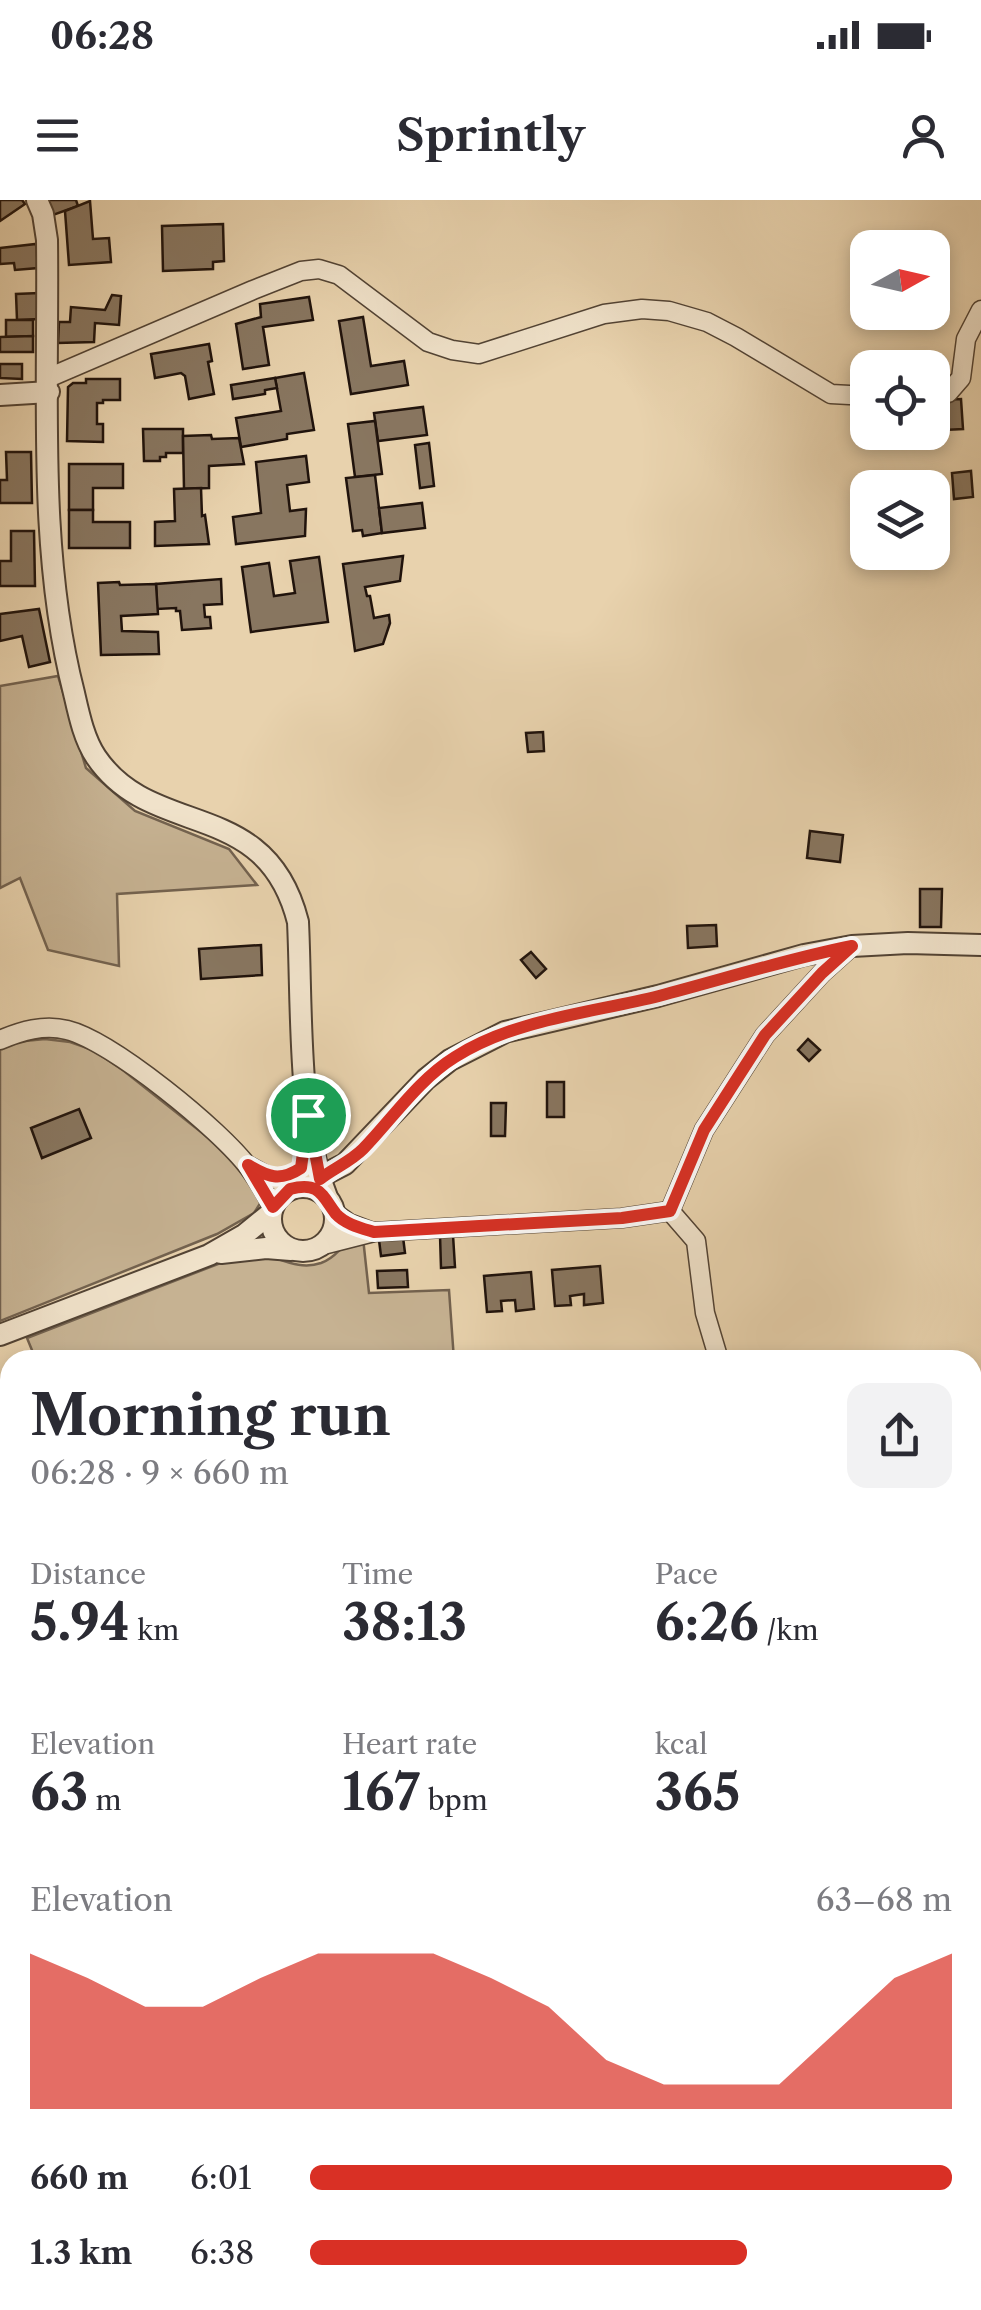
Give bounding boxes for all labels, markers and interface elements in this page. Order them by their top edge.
text: 06:28 [50,12,154,59]
text: Sprintly [396,107,585,163]
icon: menu [30,108,85,163]
icon: person [896,108,951,163]
north arrow [850,230,950,330]
map controls [850,230,950,570]
button: locate [850,350,950,450]
button: layers [850,470,950,570]
pin [266,1073,351,1158]
icon: arrive [281,1088,336,1143]
text: Morning run [30,1382,391,1449]
button: share [847,1383,952,1488]
text: 06:28 · 9 × 660 m [30,1453,289,1492]
text: Distance [30,1557,146,1591]
text: Time [342,1557,413,1591]
text: Pace [655,1557,718,1591]
text: 5.94 [30,1591,130,1653]
text: 38:13 [342,1591,467,1653]
text: 6:26 [655,1591,759,1653]
text: km [130,1613,179,1647]
text: /km [759,1613,819,1647]
text: Elevation [30,1727,155,1761]
text: Heart rate [342,1727,477,1761]
text: kcal [655,1727,708,1761]
text: 63 [30,1761,88,1823]
text: 167 [342,1761,420,1823]
text: 365 [655,1761,740,1823]
text: m [88,1783,122,1817]
text: bpm [420,1783,488,1817]
text: Elevation [30,1880,173,1919]
text: 63–68 m [816,1880,952,1919]
text: 660 m [30,2158,129,2197]
text: 6:01 [190,2158,251,2197]
text: 1.3 km [30,2233,132,2272]
text: 6:38 [190,2233,254,2272]

